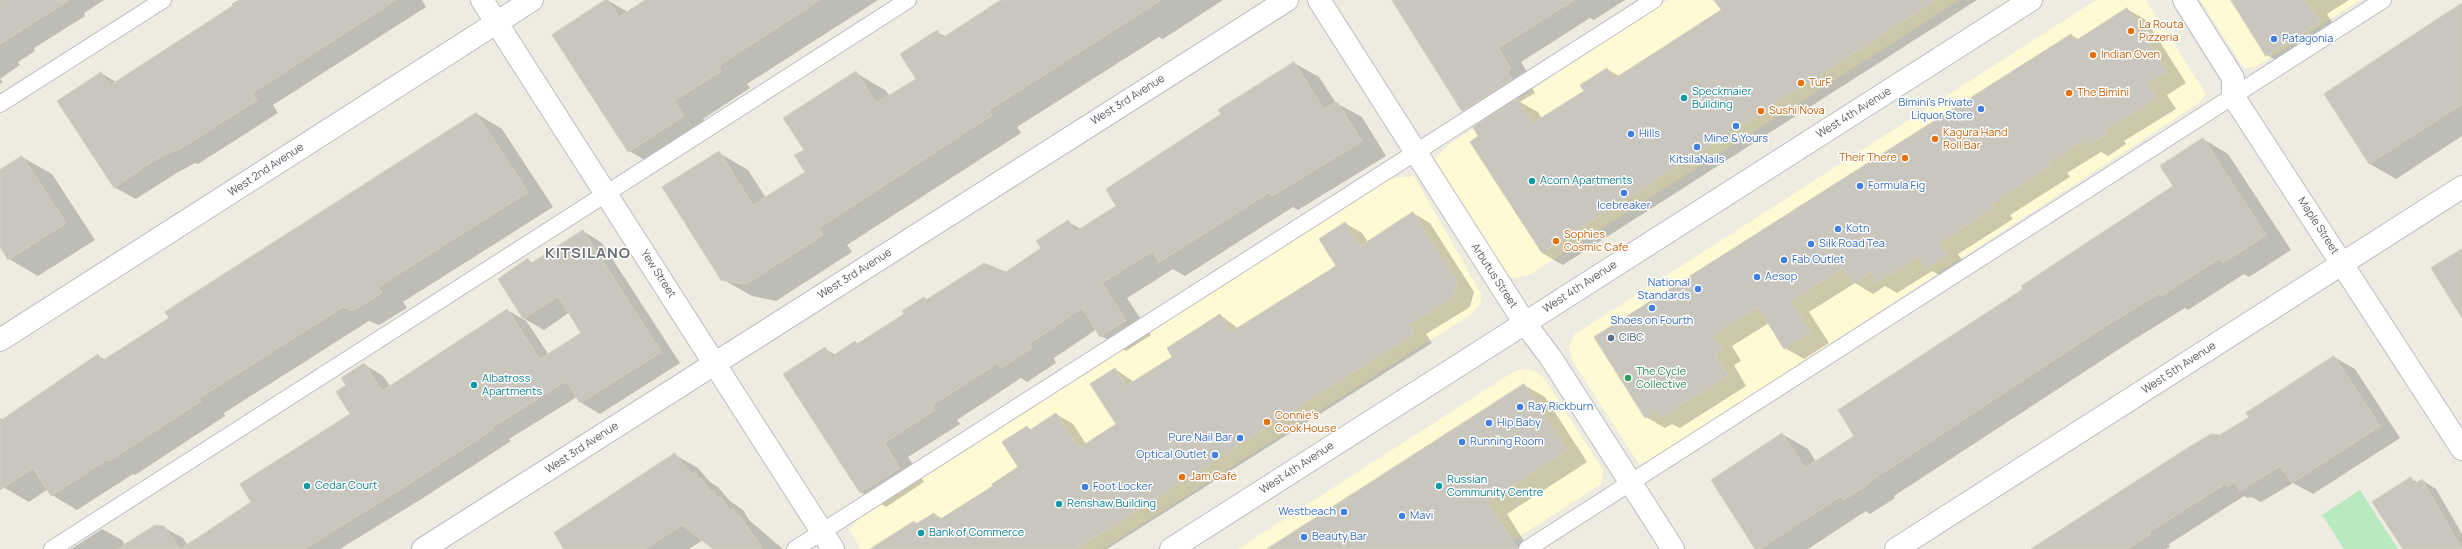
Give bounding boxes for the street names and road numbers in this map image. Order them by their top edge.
street label: West 3rd Avenue [1089,72,1167,128]
street label: West 4th Avenue [1814,85,1894,141]
street label: West 2nd Avenue [226,141,306,199]
street label: Maple Street [2295,195,2341,257]
street label: Arbutus Street [1468,241,1520,311]
street label: West 3rd Avenue [816,246,894,302]
street label: Yew Street [638,248,678,300]
street label: West 4th Avenue [1540,258,1620,316]
street label: West 5th Avenue [2140,339,2218,397]
street label: West 3rd Avenue [543,419,621,477]
street label: West 4th Avenue [1257,439,1337,497]

